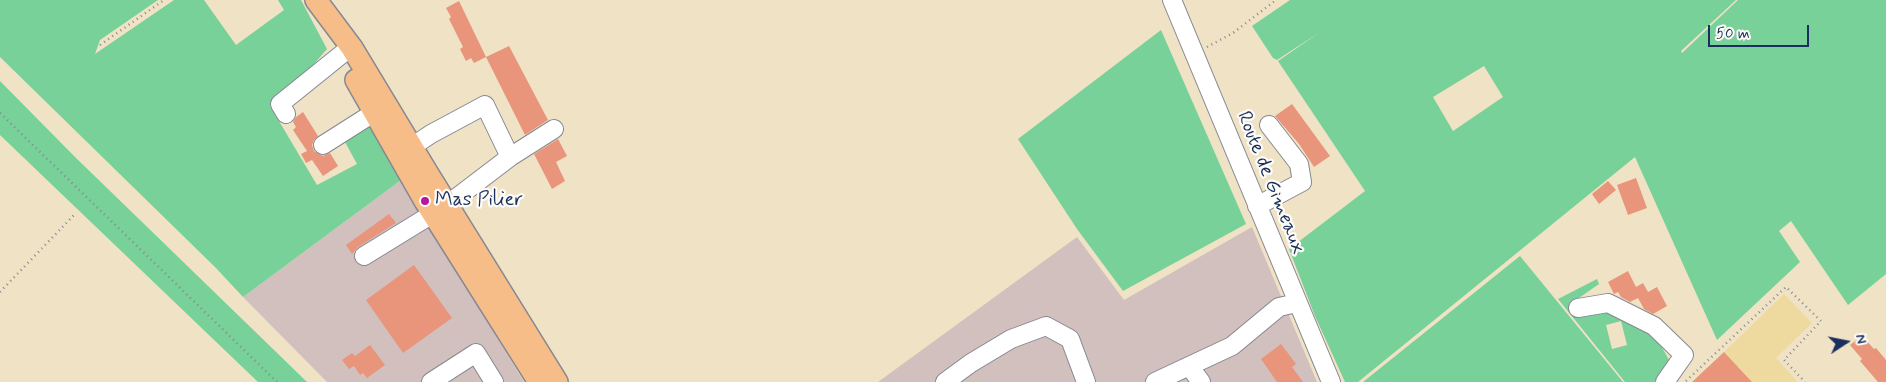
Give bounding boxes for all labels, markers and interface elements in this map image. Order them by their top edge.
scale bar [1711,15,1812,47]
text: 50 m [1716,24,1750,44]
street label: Route de Gimeaux [1230,108,1310,258]
place label: Mas Pilier [435,189,523,213]
marker: Mas Pilier [419,195,431,207]
north arrow [1821,317,1871,367]
text: N [1851,333,1870,345]

